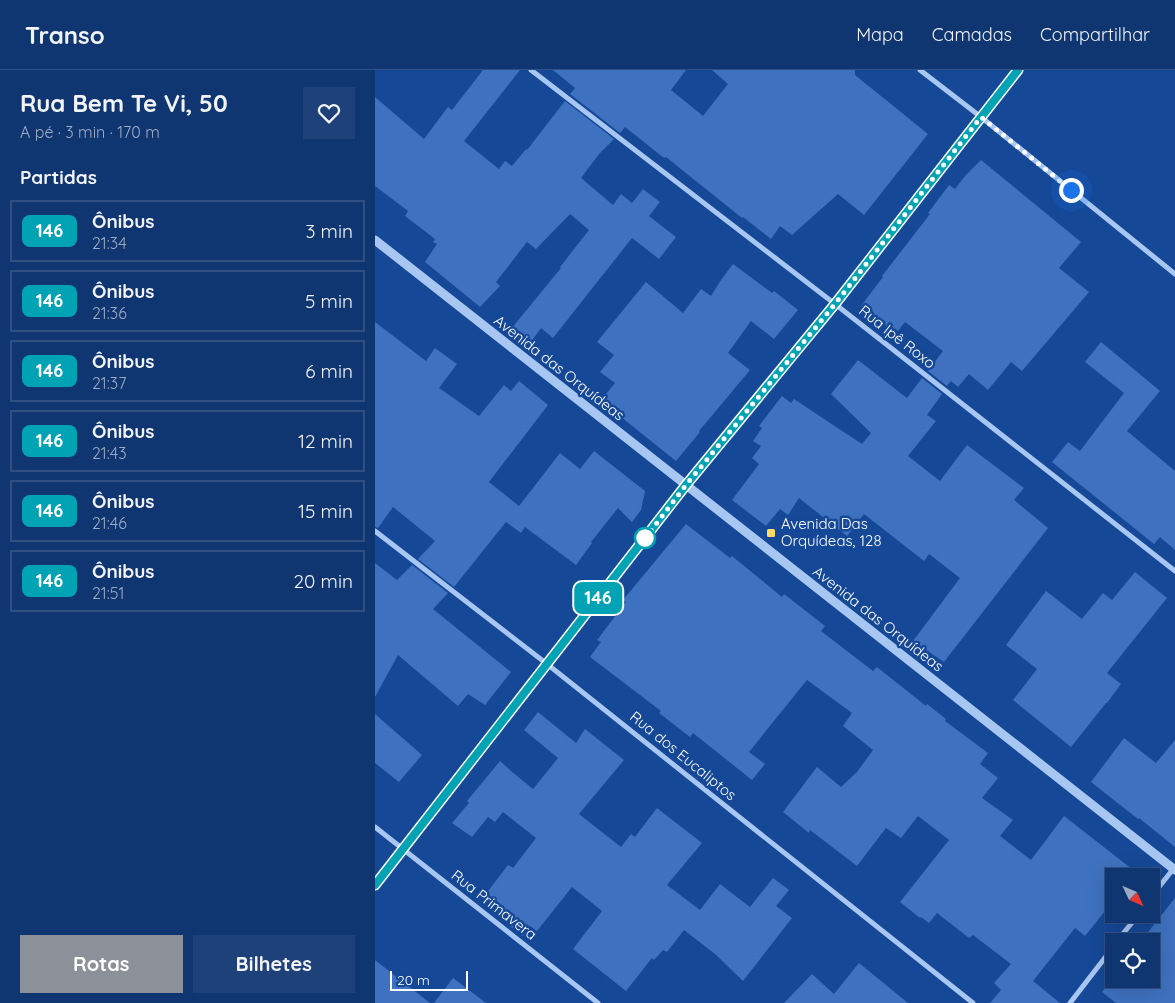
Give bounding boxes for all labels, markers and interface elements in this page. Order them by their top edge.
text: Transo [25,20,105,50]
text: Mapa [856,23,904,46]
text: Camadas [932,23,1012,46]
text: Compartilhar [1040,23,1150,46]
button: heart [303,87,355,139]
text: Rua Bem Te Vi, 50 [20,88,228,118]
text: A pé · 3 min · 170 m [20,122,160,142]
text: Partidas [20,165,97,189]
your location [1059,178,1084,203]
text: Ônibus [92,209,154,233]
text: 146 [36,219,63,242]
text: 3 min [305,219,353,243]
text: 21:34 [92,233,127,253]
text: Ônibus [92,279,154,303]
text: 146 [36,289,63,312]
text: 5 min [305,289,353,313]
street label: Rua Ipê Roxo [855,301,939,372]
text: 21:36 [92,303,127,323]
street label: Avenida das Orquídeas [490,311,628,425]
text: Ônibus [92,349,154,373]
text: 146 [36,359,63,382]
text: 6 min [305,359,353,383]
text: 21:37 [92,373,126,393]
text: Ônibus [92,419,154,443]
text: 146 [36,429,63,452]
text: 12 min [298,429,353,453]
text: 21:43 [92,443,127,463]
text: Ônibus [92,489,154,513]
text: 146 [36,499,63,522]
text: 15 min [298,499,353,523]
text: 21:46 [92,513,127,533]
place label: Avenida Das Orquídeas, 128 [781,514,882,550]
unlabelled marker [634,527,656,549]
marker: Avenida Das Orquídeas, 128 [765,527,777,539]
text: Ônibus [92,559,154,583]
street label: Avenida das Orquídeas [809,562,947,676]
text: 146 [36,569,63,592]
text: 20 min [294,569,353,593]
line badge: 146 [569,582,627,614]
text: 21:51 [92,583,124,603]
text: 146 [584,586,612,609]
street label: Rua dos Eucaliptos [626,707,740,804]
street label: Rua Primavera [448,865,541,944]
north arrow [1105,868,1160,922]
map controls [1105,868,1160,988]
button: locate [1105,933,1160,988]
button: Rotas [20,935,183,993]
button: Bilhetes [193,935,355,993]
scale bar [390,968,467,991]
text: 20 m [397,971,430,989]

